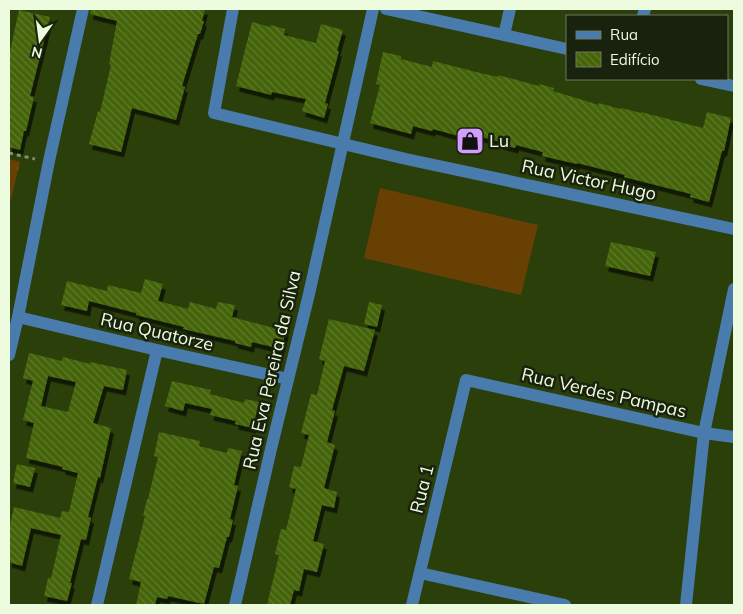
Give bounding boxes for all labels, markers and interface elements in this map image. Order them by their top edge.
north arrow [15,15,65,65]
legend [566,15,728,80]
text: Rua [610,25,638,44]
text: N [30,43,44,63]
text: Edifício [610,50,660,69]
shop icon: Lu [455,126,485,156]
place label: Lu [489,129,509,152]
street label: Rua Victor Hugo [520,154,659,205]
street label: Rua Eva Pereira da Silva [237,268,306,472]
street label: Rua Quatorze [98,307,216,356]
street label: Rua Verdes Pampas [519,362,689,423]
street label: Rua 1 [404,462,439,516]

